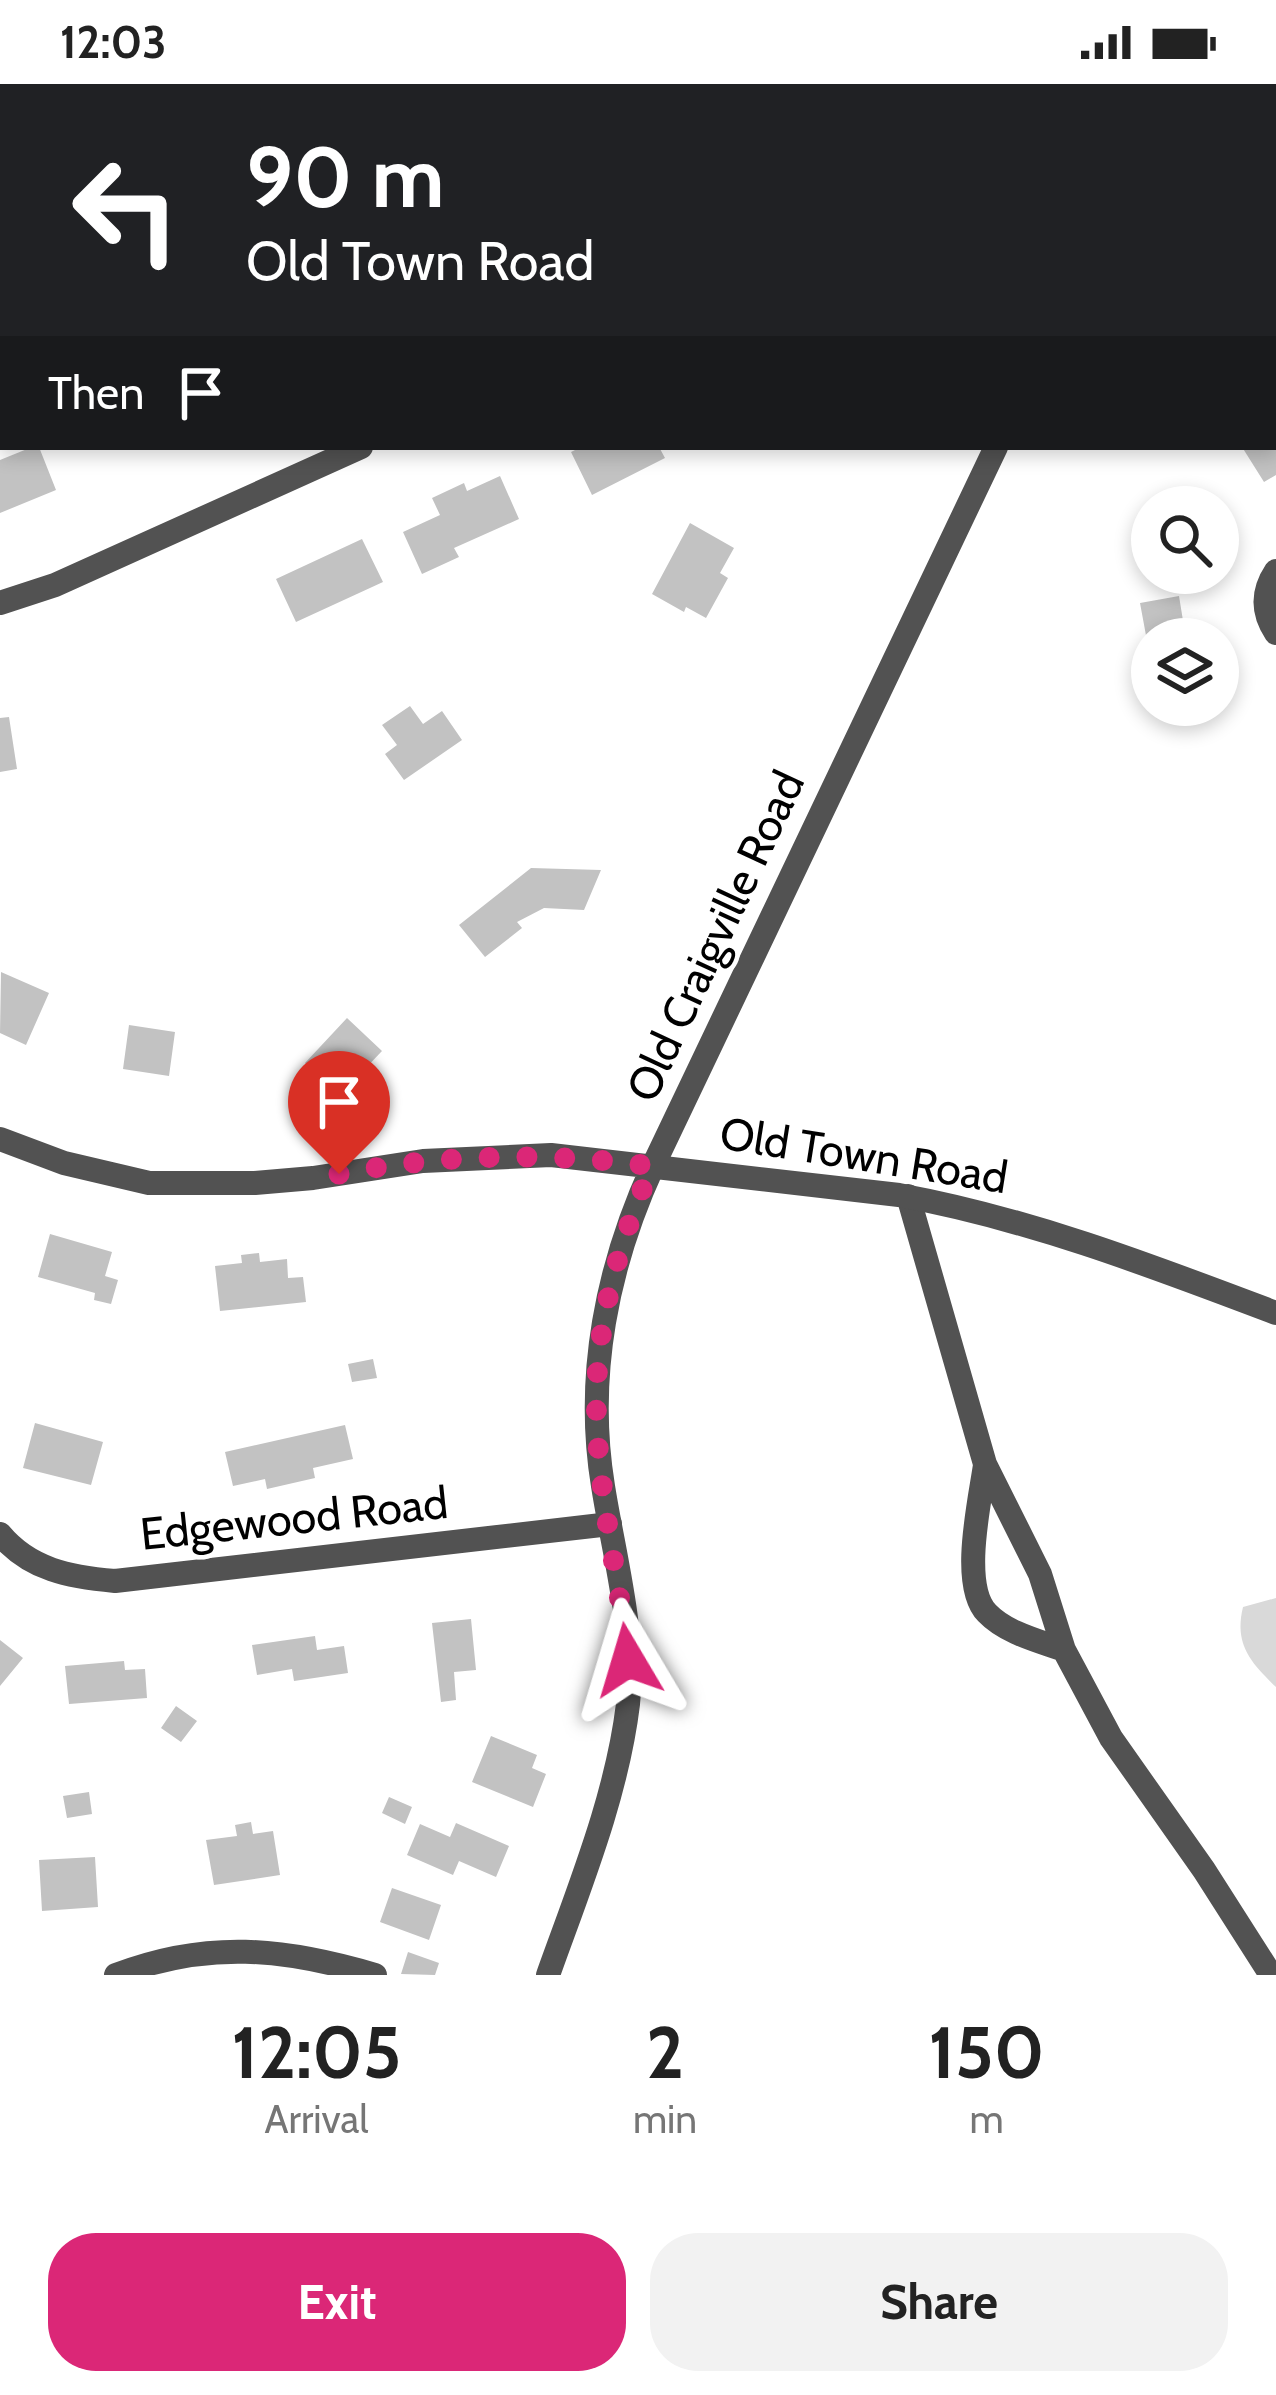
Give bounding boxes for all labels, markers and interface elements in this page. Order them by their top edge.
text: 12:03 [60,15,166,69]
text: 90 m [246,126,444,228]
icon: left [48,132,204,288]
text: Old Town Road [246,228,594,294]
icon: arrive [168,360,234,426]
text: Then [48,366,144,420]
map controls [1131,486,1239,726]
button: search [1131,486,1239,594]
button: layers [1131,618,1239,726]
street label: Old Craigville Road [615,762,815,1110]
pin [288,1051,390,1174]
icon: arrive [306,1069,372,1135]
street label: Old Town Road [716,1106,1012,1204]
street label: Edgewood Road [137,1475,451,1561]
position arrow [565,1597,691,1723]
text: 12:05 [231,2009,402,2096]
text: 2 [646,2009,684,2096]
text: 150 [929,2009,1045,2096]
text: Arrival [265,2095,368,2143]
text: min [633,2095,697,2143]
text: m [969,2095,1004,2143]
button: Exit [48,2233,626,2371]
button: Share [650,2233,1228,2371]

